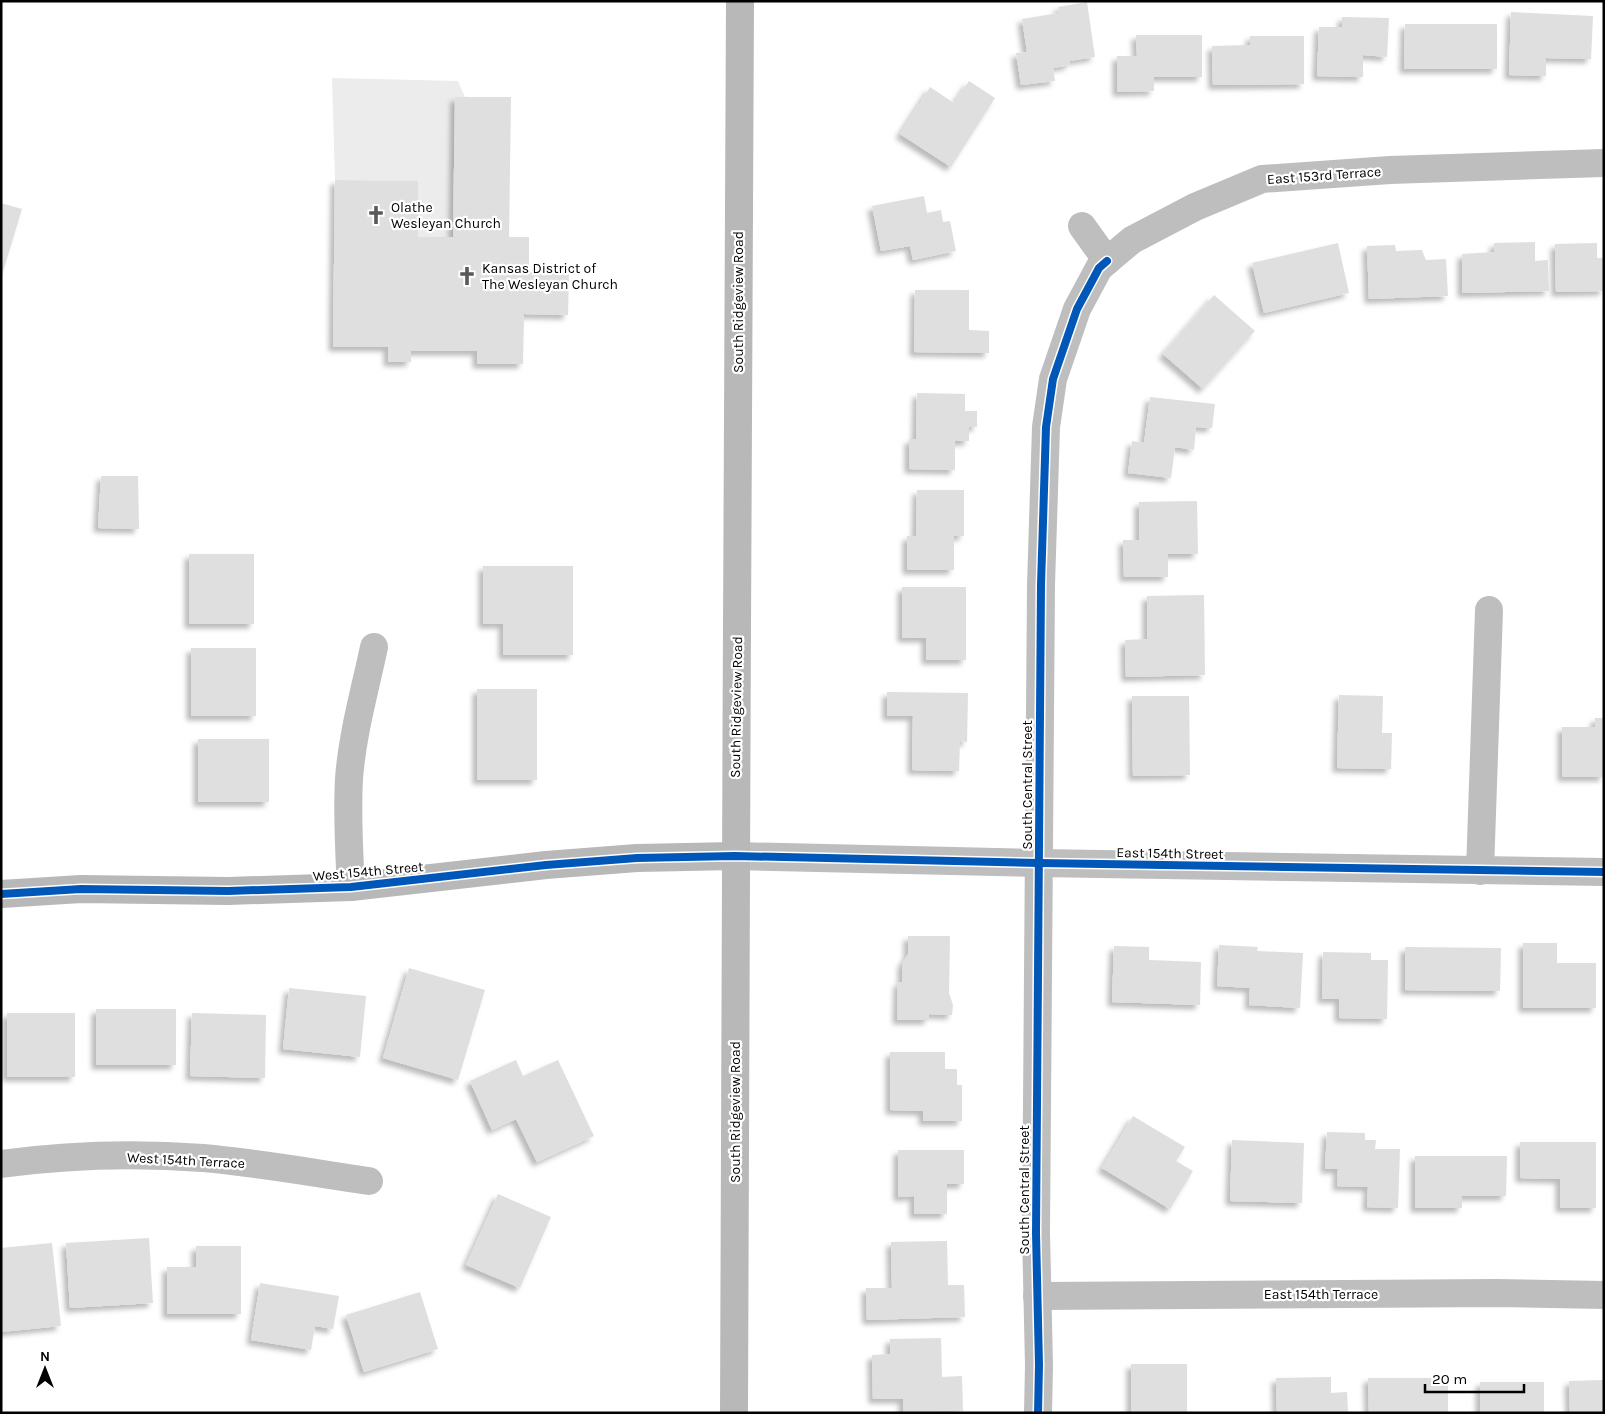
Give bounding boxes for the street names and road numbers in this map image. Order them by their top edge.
street label: East 153rd Terrace [1266,163,1382,188]
street label: South Ridgeview Road [730,231,747,373]
street label: South Ridgeview Road [727,636,746,778]
street label: South Central Street [1019,720,1036,850]
street label: East 154th Street [1116,844,1224,863]
street label: West 154th Street [312,858,424,885]
street label: South Ridgeview Road [727,1041,744,1183]
street label: South Central Street [1016,1125,1033,1255]
street label: West 154th Terrace [127,1149,245,1172]
street label: East 154th Terrace [1264,1286,1378,1303]

